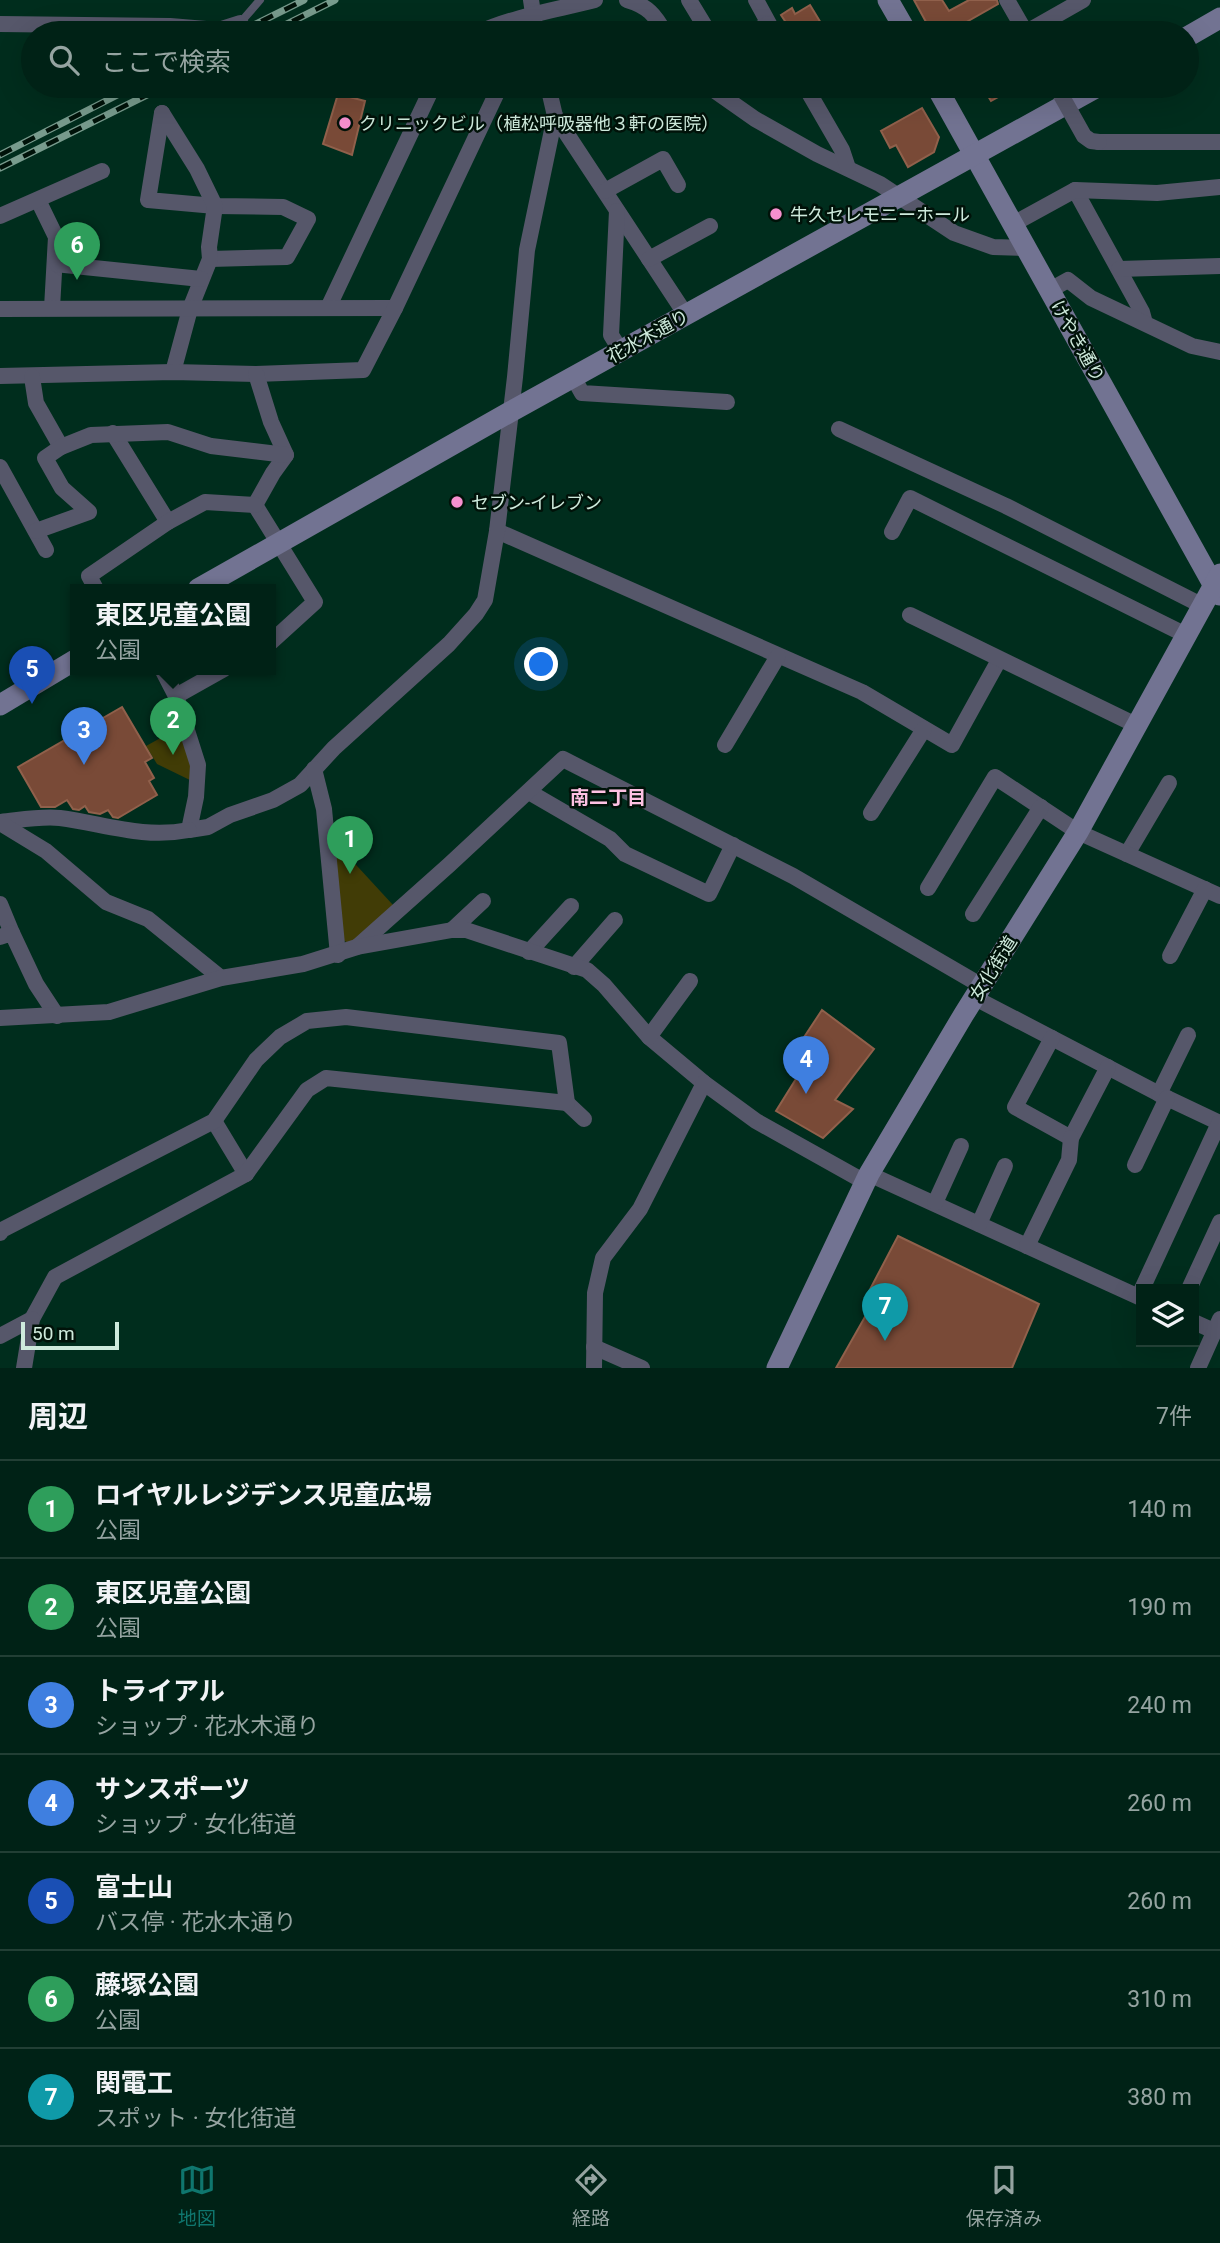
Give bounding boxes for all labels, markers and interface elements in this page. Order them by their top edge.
search box [21,21,1199,98]
icon: search [45,41,83,79]
text: ここで検索 [101,47,231,77]
place label: クリニックビル（植松呼吸器他３軒の医院） [359,113,719,134]
marker: クリニックビル（植松呼吸器他３軒の医院） [337,115,353,131]
place label: 牛久セレモニーホール [790,204,970,225]
marker: 牛久セレモニーホール [768,206,784,222]
pin: 6 [54,222,100,280]
street label: けやき通り [1047,297,1109,385]
street label: 花水木通り [604,305,692,367]
place label: セブン-イレブン [471,492,602,513]
marker: セブン-イレブン [449,494,465,510]
popup [70,584,276,675]
text: 東区児童公園 [95,600,251,630]
text: 公園 [95,637,141,664]
pin: 5 [9,646,55,704]
your location [524,647,558,681]
pin: 2 [150,697,196,755]
pin: 3 [61,707,107,765]
district label: 南二丁目 [570,786,646,809]
pin: 1 [327,816,373,874]
street label: 女化街道 [965,932,1021,1004]
pin: 4 [783,1036,829,1094]
pin: 7 [862,1283,908,1341]
map controls [1136,1284,1199,1347]
button: layers [1136,1284,1199,1347]
scale bar [21,1319,119,1351]
text: 50 m [32,1322,75,1345]
text: 周辺 [28,1399,88,1434]
text: 7件 [1156,1403,1192,1430]
text: ロイヤルレジデンス児童広場 [95,1480,432,1510]
text: 1 [44,1496,58,1523]
text: 140 m [1127,1496,1192,1523]
text: 公園 [95,1517,141,1544]
text: 東区児童公園 [95,1578,251,1608]
text: 2 [44,1594,58,1621]
text: 190 m [1127,1594,1192,1621]
text: 公園 [95,1615,141,1642]
text: トライアル [95,1676,225,1706]
text: 3 [44,1692,58,1719]
text: 240 m [1127,1692,1192,1719]
text: ショップ · 花水木通り [95,1713,319,1740]
text: サンスポーツ [95,1774,250,1804]
text: 4 [44,1790,58,1817]
text: 260 m [1127,1790,1192,1817]
text: ショップ · 女化街道 [95,1811,296,1838]
text: 富士山 [95,1872,173,1902]
text: 5 [44,1888,58,1915]
text: 260 m [1127,1888,1192,1915]
text: バス停 · 花水木通り [95,1909,296,1936]
text: 藤塚公園 [95,1970,199,2000]
text: 6 [44,1986,58,2013]
text: 310 m [1127,1986,1192,2013]
text: 公園 [95,2007,141,2034]
text: 関電工 [95,2068,173,2098]
text: 7 [44,2084,58,2111]
text: 380 m [1127,2084,1192,2111]
text: スポット · 女化街道 [95,2105,296,2132]
tab: 地図 [178,2161,216,2230]
tab: 経路 [572,2161,610,2230]
tab: 保存済み [966,2161,1042,2230]

